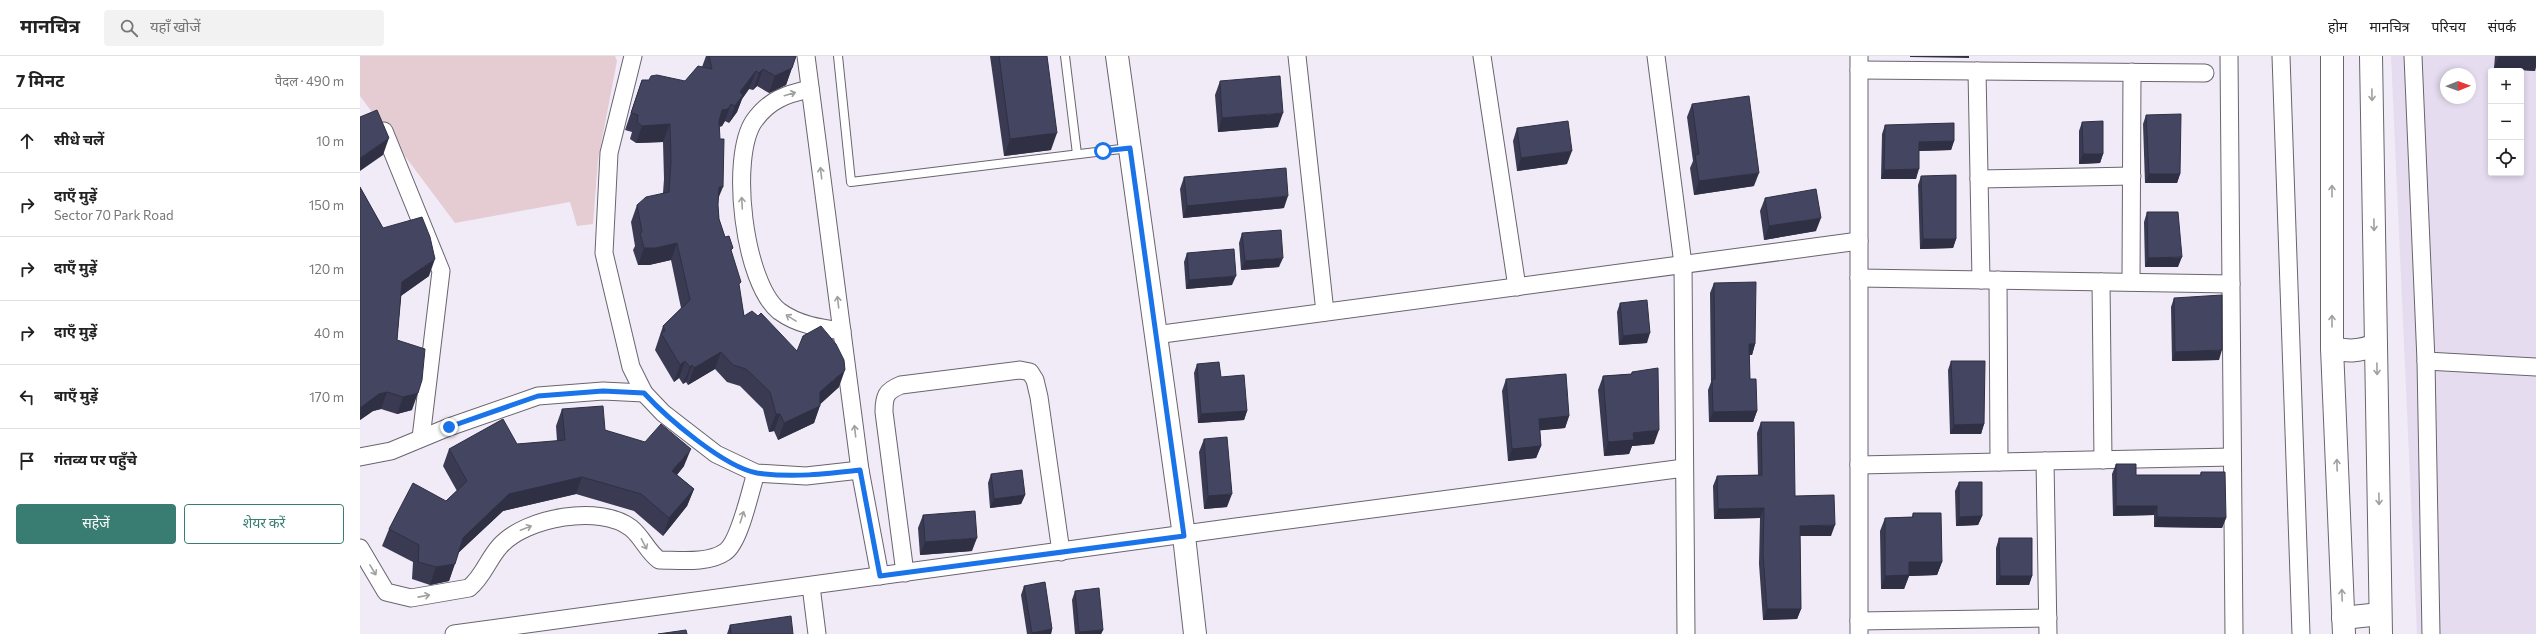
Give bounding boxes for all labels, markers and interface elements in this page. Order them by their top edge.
search box [104,10,384,46]
text: मानचित्र [20,14,80,37]
icon: search [118,17,140,39]
text: यहाँ खोजें [150,17,201,35]
text: होम [2328,18,2347,35]
text: मानचित्र [2369,18,2410,35]
text: परिचय [2432,18,2466,35]
text: संपर्क [2488,18,2516,35]
north arrow [2440,68,2476,104]
map controls [2488,68,2524,176]
button: + [2488,68,2524,104]
text: 7 मिनट [16,70,64,91]
text: पैदल · 490 m [275,73,344,89]
one-way arrow [2368,88,2376,101]
one-way arrow [783,90,796,97]
button: − [2488,104,2524,140]
icon: ahead [16,130,38,152]
text: सीधे चलें [54,130,104,148]
text: 10 m [316,133,344,149]
button: locate [2488,140,2524,176]
route start [1094,142,1112,160]
one-way arrow [817,167,825,180]
one-way arrow [2328,185,2336,198]
text: दाएँ मुड़ें [54,186,97,204]
icon: right [16,194,38,216]
text: 150 m [309,197,344,213]
one-way arrow [738,197,746,210]
text: Sector 70 Park Road [54,207,173,223]
one-way arrow [2370,218,2378,231]
icon: right [16,258,38,280]
text: दाएँ मुड़ें [54,258,97,276]
text: 120 m [309,261,344,277]
one-way arrow [834,296,842,309]
one-way arrow [786,314,797,322]
one-way arrow [2328,315,2336,328]
icon: right [16,322,38,344]
text: दाएँ मुड़ें [54,322,97,340]
text: 40 m [314,325,344,341]
one-way arrow [2373,362,2381,375]
icon: left [16,386,38,408]
text: बाएँ मुड़ें [54,386,98,404]
text: 170 m [309,389,344,405]
route end [440,418,458,436]
one-way arrow [851,425,859,438]
icon: arrive [16,450,38,472]
text: गंतव्य पर पहुँचे [54,450,137,468]
one-way arrow [2333,459,2341,472]
one-way arrow [2375,492,2383,505]
button: सहेजें [16,504,176,544]
button: शेयर करें [184,504,344,544]
one-way arrow [739,510,746,523]
one-way arrow [520,524,532,532]
one-way arrow [641,538,648,550]
one-way arrow [370,564,378,576]
one-way arrow [2338,589,2346,602]
one-way arrow [417,592,430,600]

